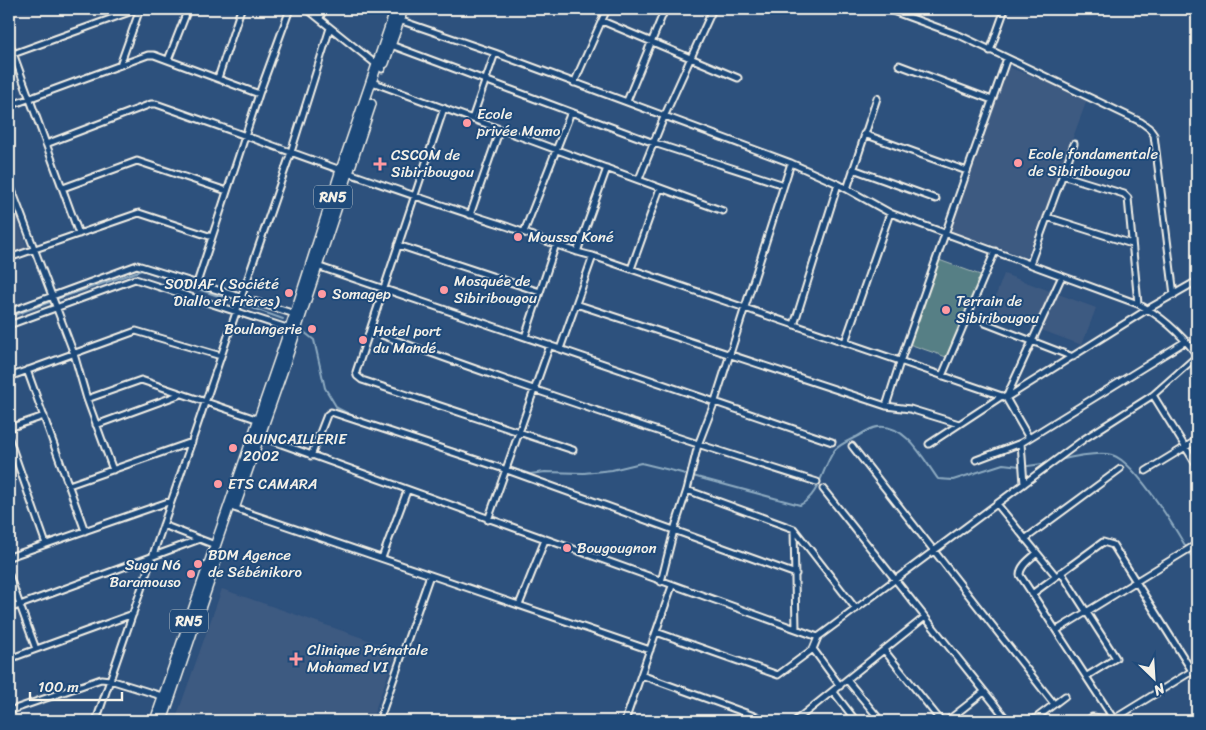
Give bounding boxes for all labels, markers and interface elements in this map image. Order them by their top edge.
place label: Ecole privée Momo [476,101,561,144]
marker: Ecole privée Momo [461,117,473,129]
place label: Ecole fondamentale de Sibiribougou [1028,141,1158,184]
place label: CSCOM de Sibiribougou [391,142,474,185]
marker: CSCOM de Sibiribougou [373,157,387,171]
marker: Ecole fondamentale de Sibiribougou [1012,157,1024,169]
road number: RN5 [314,186,352,208]
place label: Moussa Koné [528,224,614,250]
marker: Moussa Koné [512,231,524,243]
place label: Mosquée de Sibiribougou [454,268,537,311]
place label: SODIAF ( Société Diallo et Frères) [165,271,280,314]
place label: Somagep [332,281,391,307]
marker: Mosquée de Sibiribougou [438,284,450,296]
marker: SODIAF ( Société Diallo et Frères) [283,287,295,299]
marker: Somagep [316,288,328,300]
place label: Terrain de Sibiribougou [956,288,1039,331]
marker: Terrain de Sibiribougou [940,304,952,316]
place label: Boulangerie [224,316,302,342]
place label: Hotel port du Mandé [373,318,442,361]
marker: Boulangerie [306,323,318,335]
marker: Hotel port du Mandé [357,334,369,346]
place label: QUINCAILLERIE 2002 [243,426,348,469]
marker: QUINCAILLERIE 2002 [227,442,239,454]
place label: ETS CAMARA [228,471,318,497]
marker: ETS CAMARA [212,478,224,490]
place label: Bougougnon [577,535,657,561]
place label: BDM Agence de Sébénikoro [208,542,302,585]
marker: Bougougnon [561,542,573,554]
place label: Sugu N6 Baramouso [110,552,181,595]
marker: BDM Agence de Sébénikoro [192,558,204,570]
marker: Sugu N6 Baramouso [185,568,197,580]
road number: RN5 [170,610,208,632]
place label: Clinique Prénatale Mohamed VI [307,637,428,680]
marker: Clinique Prénatale Mohamed VI [289,652,303,666]
north arrow [1128,652,1178,702]
scale bar [30,670,122,702]
text: 100 m [38,674,79,700]
text: N [1149,676,1170,703]

